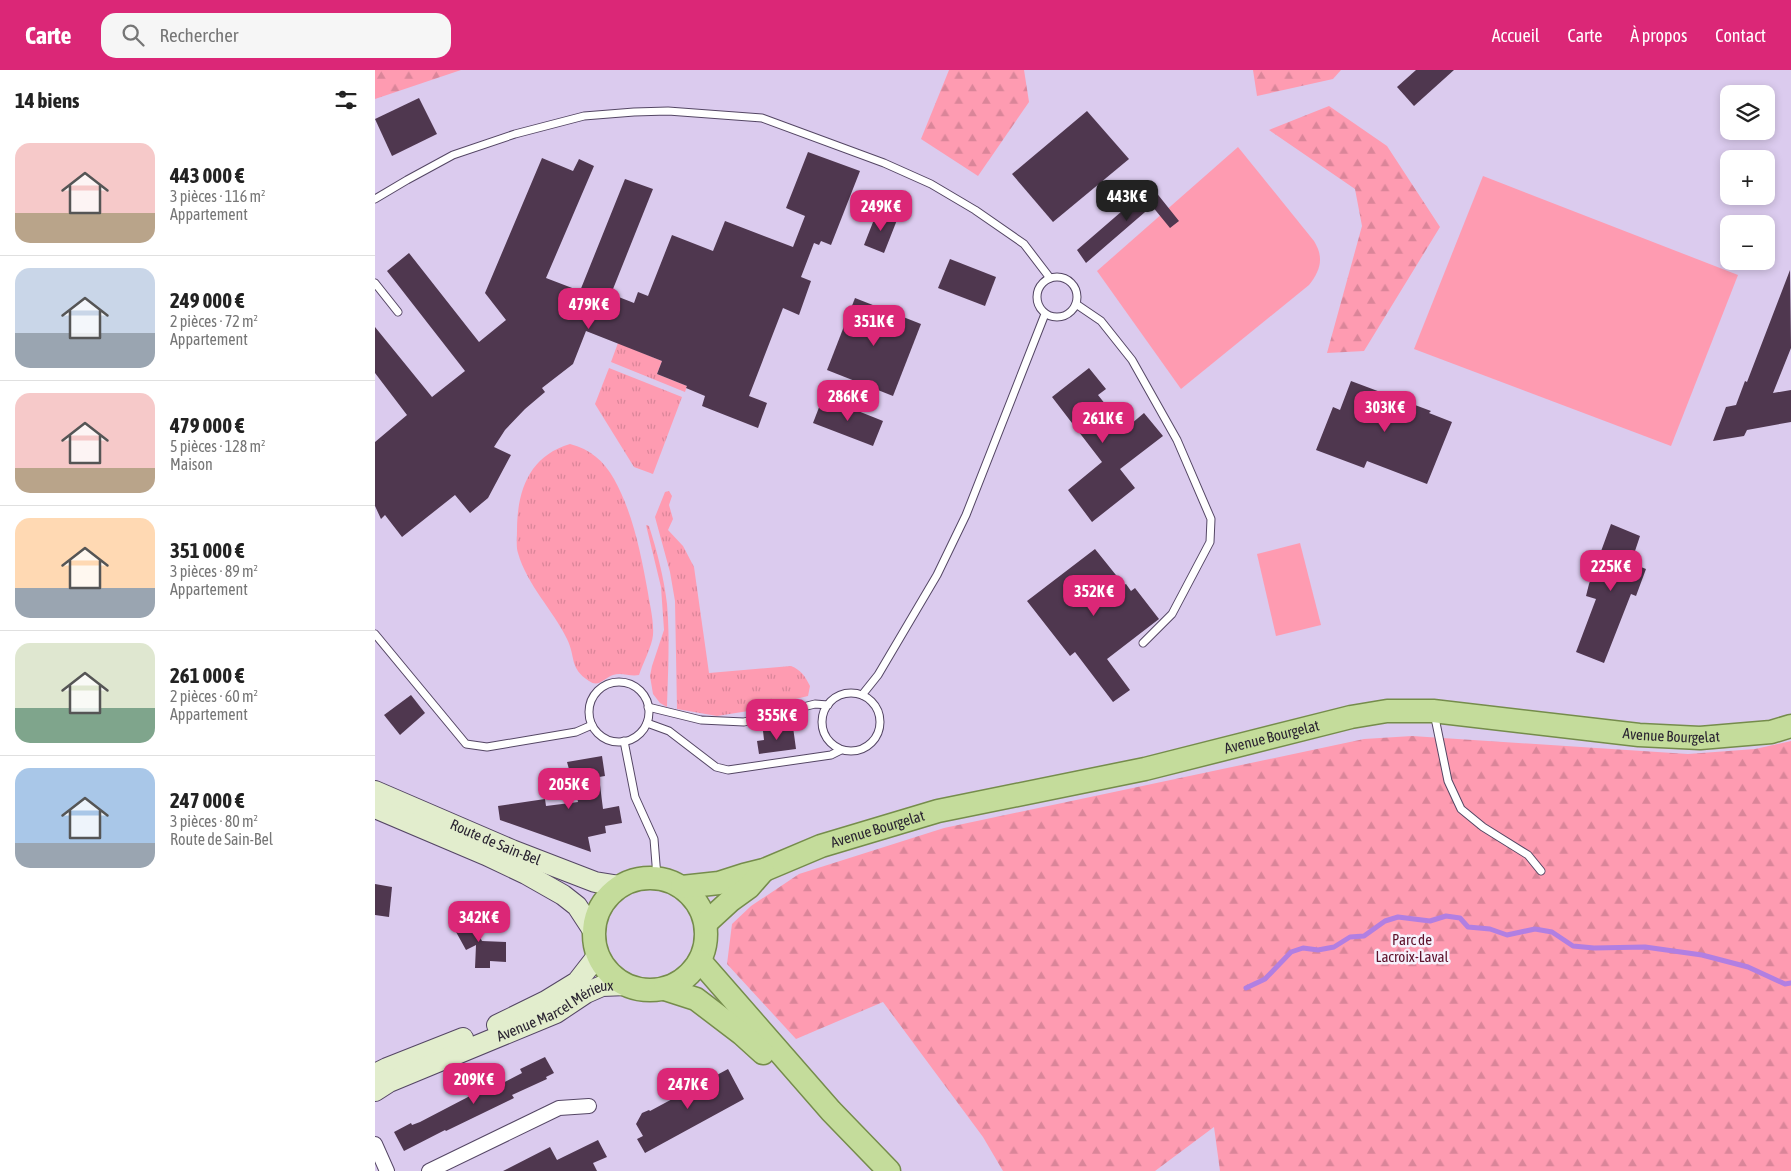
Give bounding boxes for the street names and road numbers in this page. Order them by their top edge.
street label: Avenue Bourgelat [1222,716,1321,757]
street label: Avenue Bourgelat [1622,724,1721,746]
street label: Avenue Bourgelat [828,807,926,851]
street label: Route de Sain-Bel [448,815,543,868]
street label: Avenue Marcel Mérieux [494,977,614,1045]

